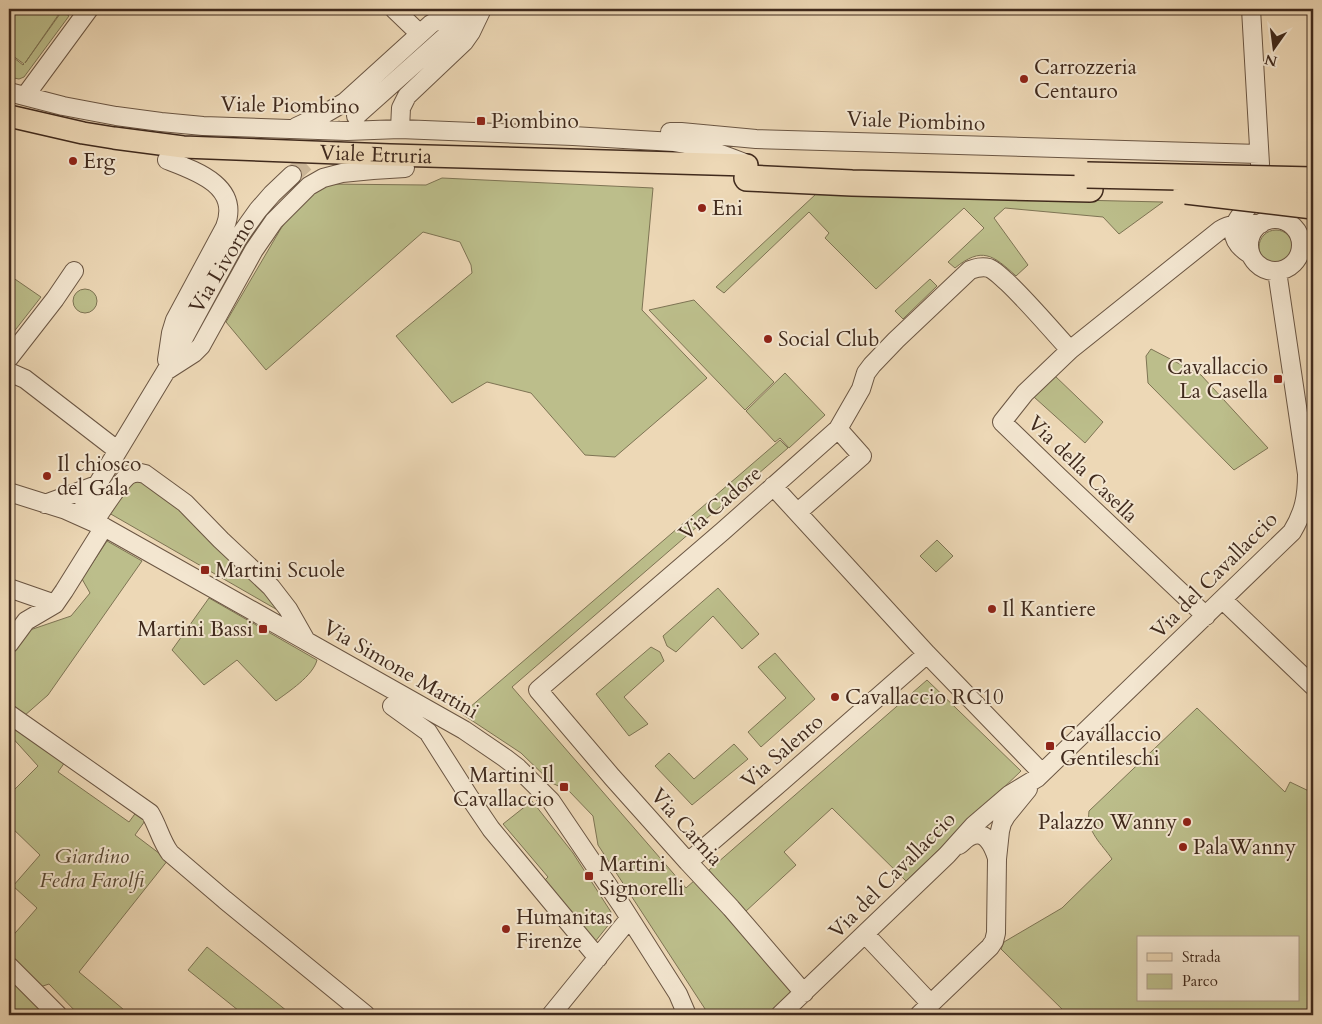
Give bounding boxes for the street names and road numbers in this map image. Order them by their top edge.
street label: Viale Piombino [220,90,360,121]
street label: Viale Piombino [846,105,986,138]
street label: Viale Etruria [319,138,433,171]
street label: Via Livorno [182,212,263,319]
street label: Via della Casella [1021,409,1144,530]
street label: Via Cadore [673,459,768,547]
street label: Via del Cavallaccio [1144,505,1284,645]
street label: Via Simone Martini [317,613,484,726]
street label: Via Salento [735,707,830,795]
street label: Via Carnia [644,782,729,873]
street label: Via del Cavallaccio [822,805,962,945]

